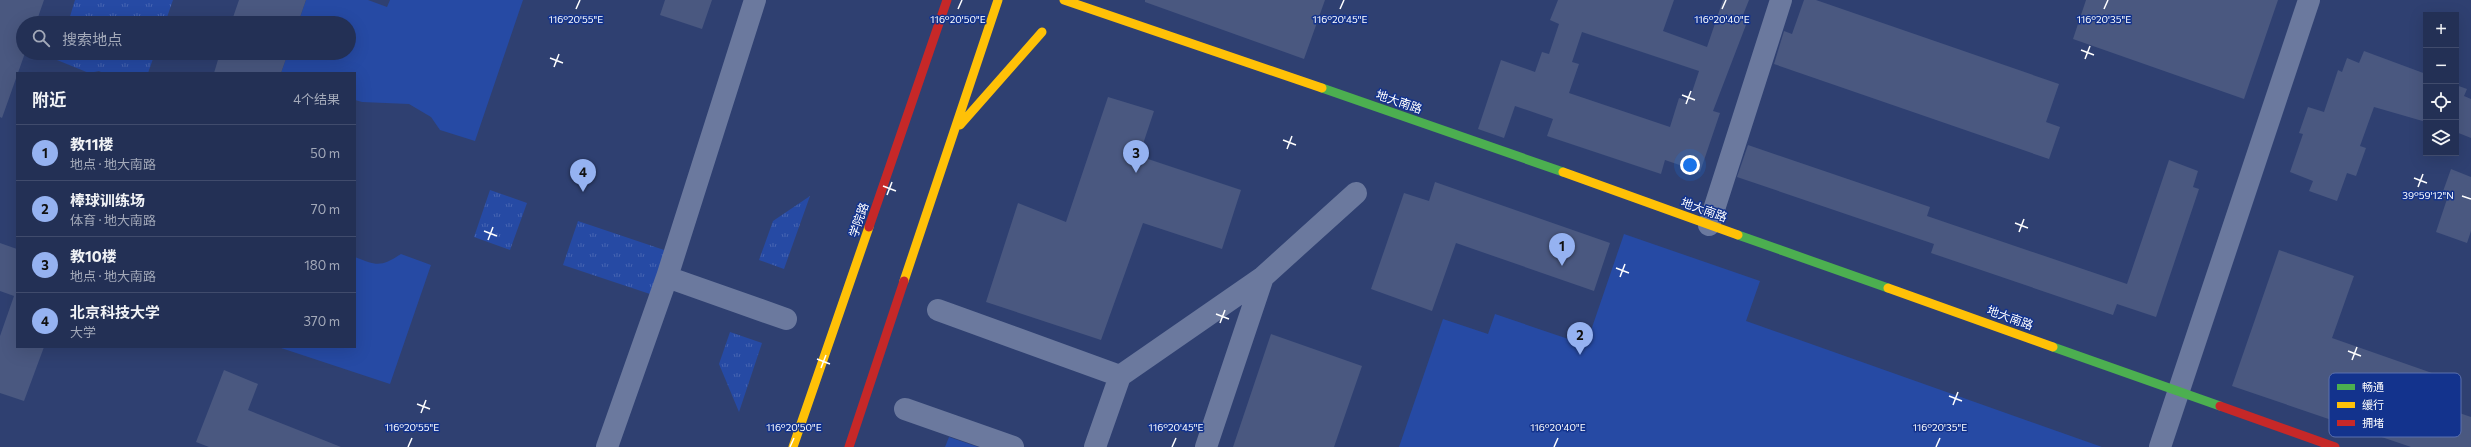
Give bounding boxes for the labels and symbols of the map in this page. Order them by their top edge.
text: 116°20'55"E [549,13,603,25]
text: 116°20'50"E [930,13,986,25]
text: 116°20'45"E [1313,13,1367,25]
text: 116°20'40"E [1694,13,1750,25]
text: 116°20'35"E [2077,13,2131,25]
street label: 地大南路 [1374,87,1424,115]
pin: 3 [1123,140,1149,173]
your location [1680,155,1700,175]
pin: 4 [570,159,596,192]
text: 39°59'12"N [2402,189,2454,201]
street label: 地大南路 [1679,194,1729,224]
street label: 学院路 [846,200,871,239]
pin: 1 [1549,233,1575,266]
street label: 地大南路 [1985,302,2035,332]
pin: 2 [1567,322,1593,355]
legend [2329,373,2461,437]
text: 畅通 [2362,380,2384,393]
text: 缓行 [2362,398,2384,411]
text: 拥堵 [2362,416,2384,429]
text: 116°20'55"E [385,421,439,433]
text: 116°20'50"E [766,421,822,433]
text: 116°20'45"E [1149,421,1203,433]
text: 116°20'40"E [1530,421,1586,433]
text: 116°20'35"E [1913,421,1967,433]

